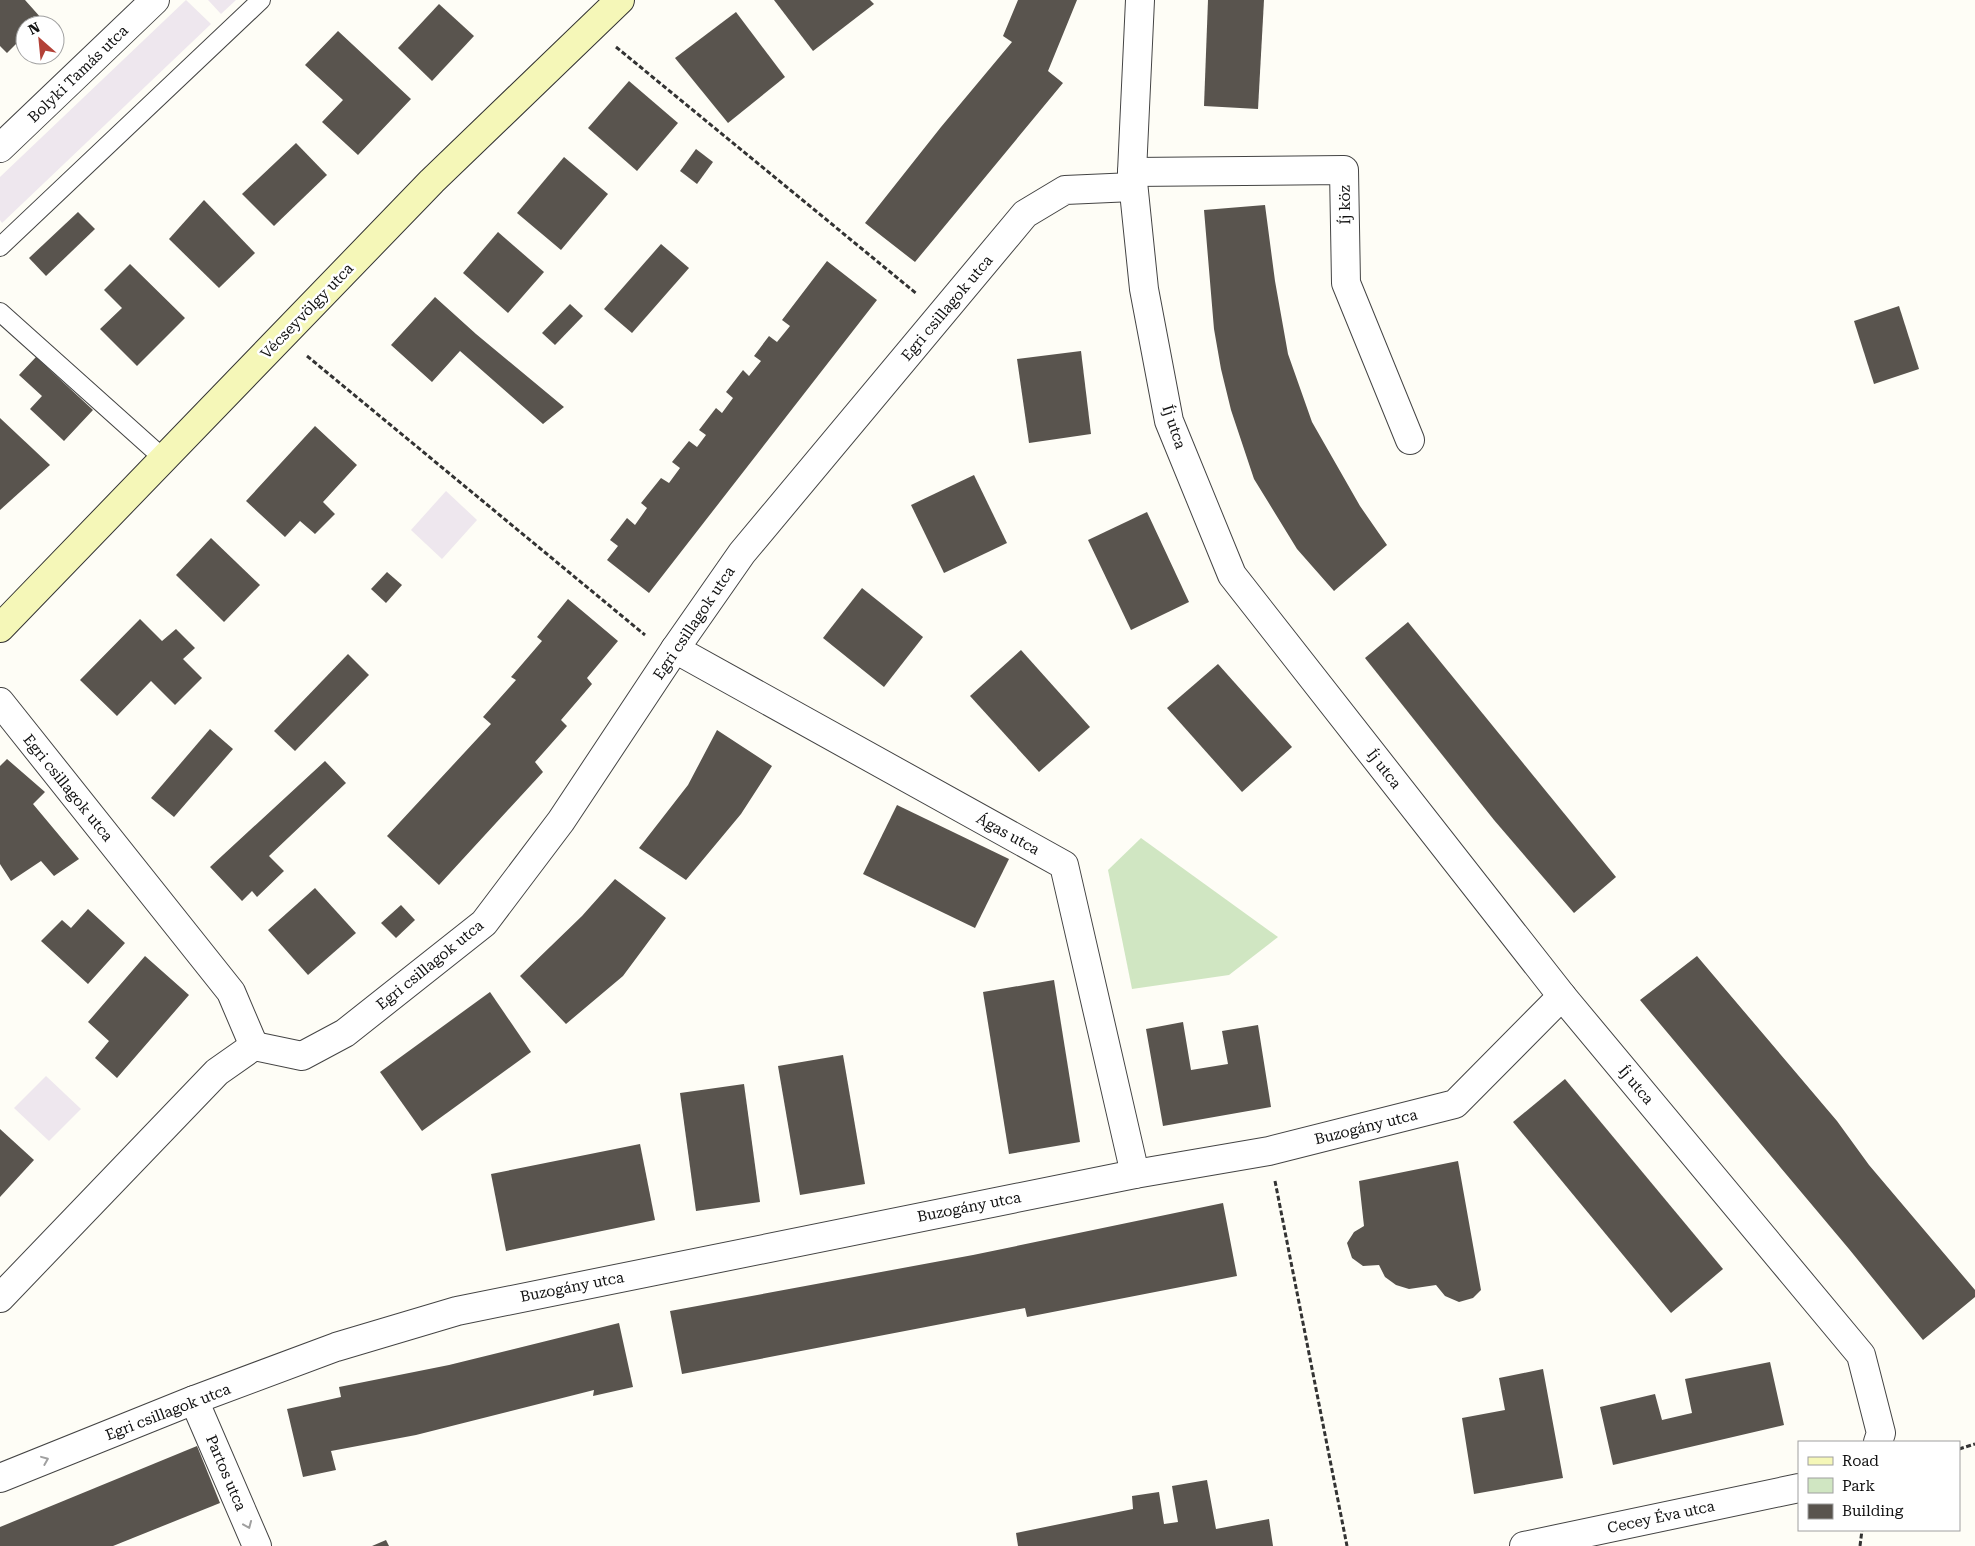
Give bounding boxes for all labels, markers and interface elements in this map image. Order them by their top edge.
north arrow [15,15,65,65]
text: N [26,19,43,38]
street label: Bolyki Tamás utca [24,22,132,126]
street label: Íj köz [1336,185,1354,225]
street label: Egri csillagok utca [897,251,997,365]
street label: Vécseyvölgy utca [257,260,357,362]
street label: Íj utca [1158,403,1190,451]
street label: Egri csillagok utca [649,563,739,683]
street label: Egri csillagok utca [19,731,117,845]
street label: Íj utca [1363,746,1405,792]
street label: Ágas utca [973,809,1043,859]
street label: Egri csillagok utca [373,916,487,1014]
street label: Íj utca [1615,1062,1657,1108]
street label: Buzogány utca [1313,1106,1419,1148]
street label: Buzogány utca [916,1188,1022,1226]
street label: Buzogány utca [519,1268,625,1306]
street label: Egri csillagok utca [103,1380,233,1444]
street label: Partos utca [202,1432,250,1514]
legend [1798,1441,1960,1531]
text: Road [1842,1452,1879,1470]
one-way arrow [40,1456,49,1467]
text: Park [1842,1477,1876,1495]
street label: Cecey Éva utca [1606,1497,1716,1537]
text: Building [1842,1502,1904,1520]
one-way arrow [242,1521,252,1529]

